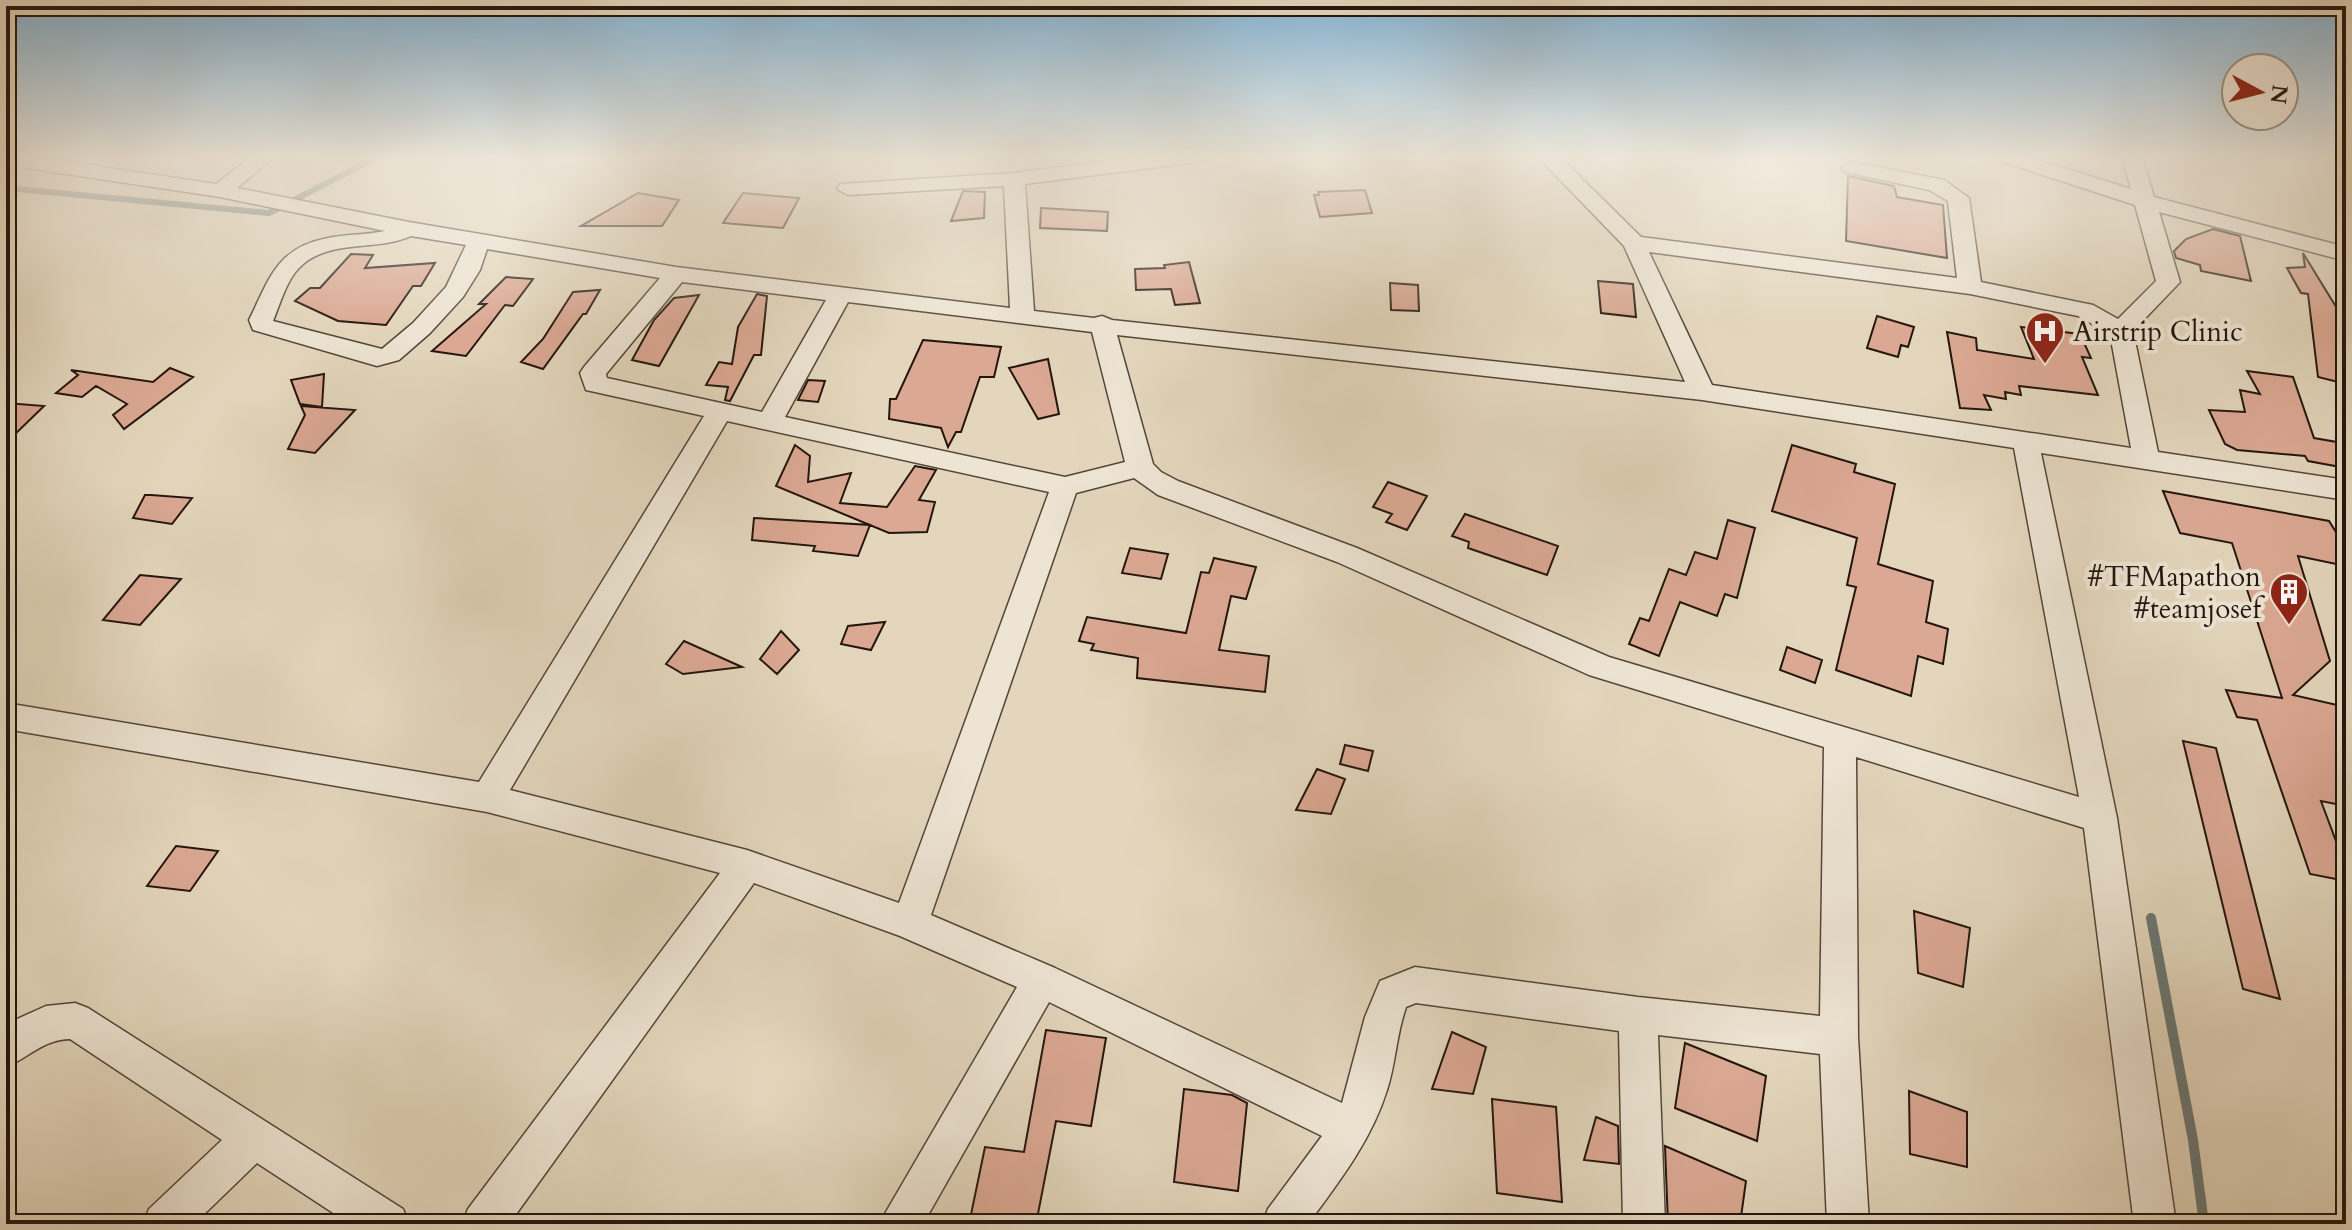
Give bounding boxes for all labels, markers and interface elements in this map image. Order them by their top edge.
north arrow [2220,52,2300,132]
text: N [2263,83,2295,106]
hospital icon: Airstrip Clinic [2024,310,2066,365]
place label: Airstrip Clinic [2073,313,2243,351]
place label: #TFMapathon #teamjosef [2088,558,2265,628]
building icon: #TFMapathon #teamjosef [2268,571,2310,626]

